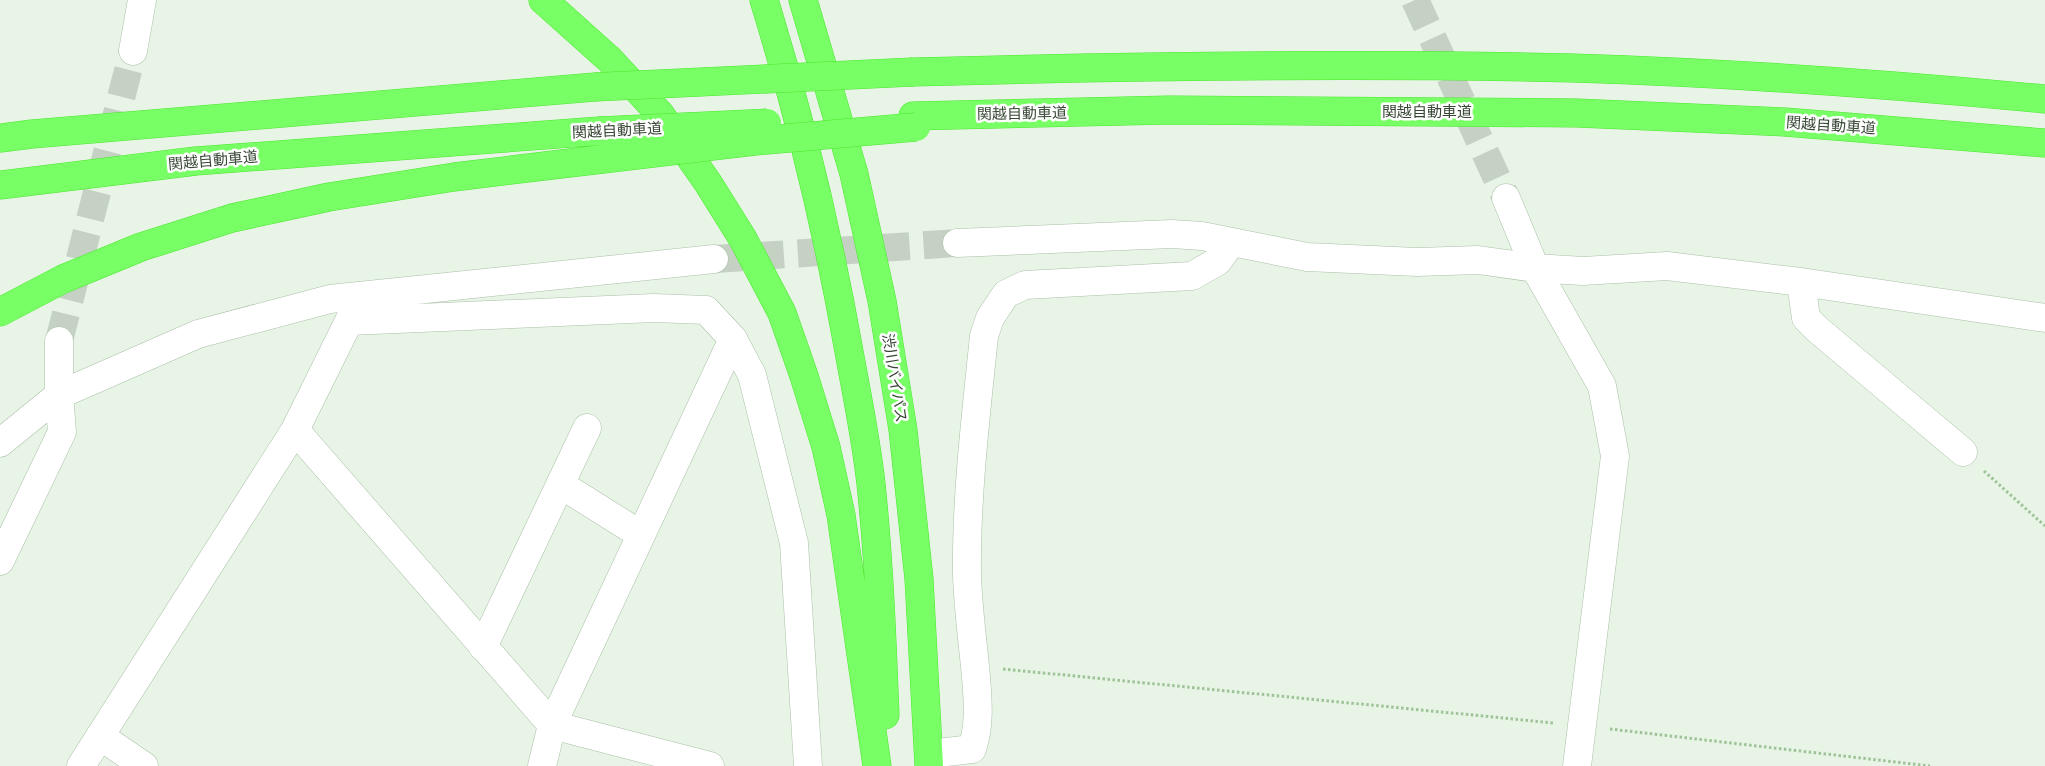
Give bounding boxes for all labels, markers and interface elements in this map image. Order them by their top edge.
street label: 関越自動車道 [1382,102,1472,123]
street label: 関越自動車道 [977,103,1067,125]
street label: 関越自動車道 [1785,112,1877,140]
street label: 関越自動車道 [572,118,662,144]
street label: 関越自動車道 [167,147,259,175]
street label: 渋川バイパス [877,332,911,424]

